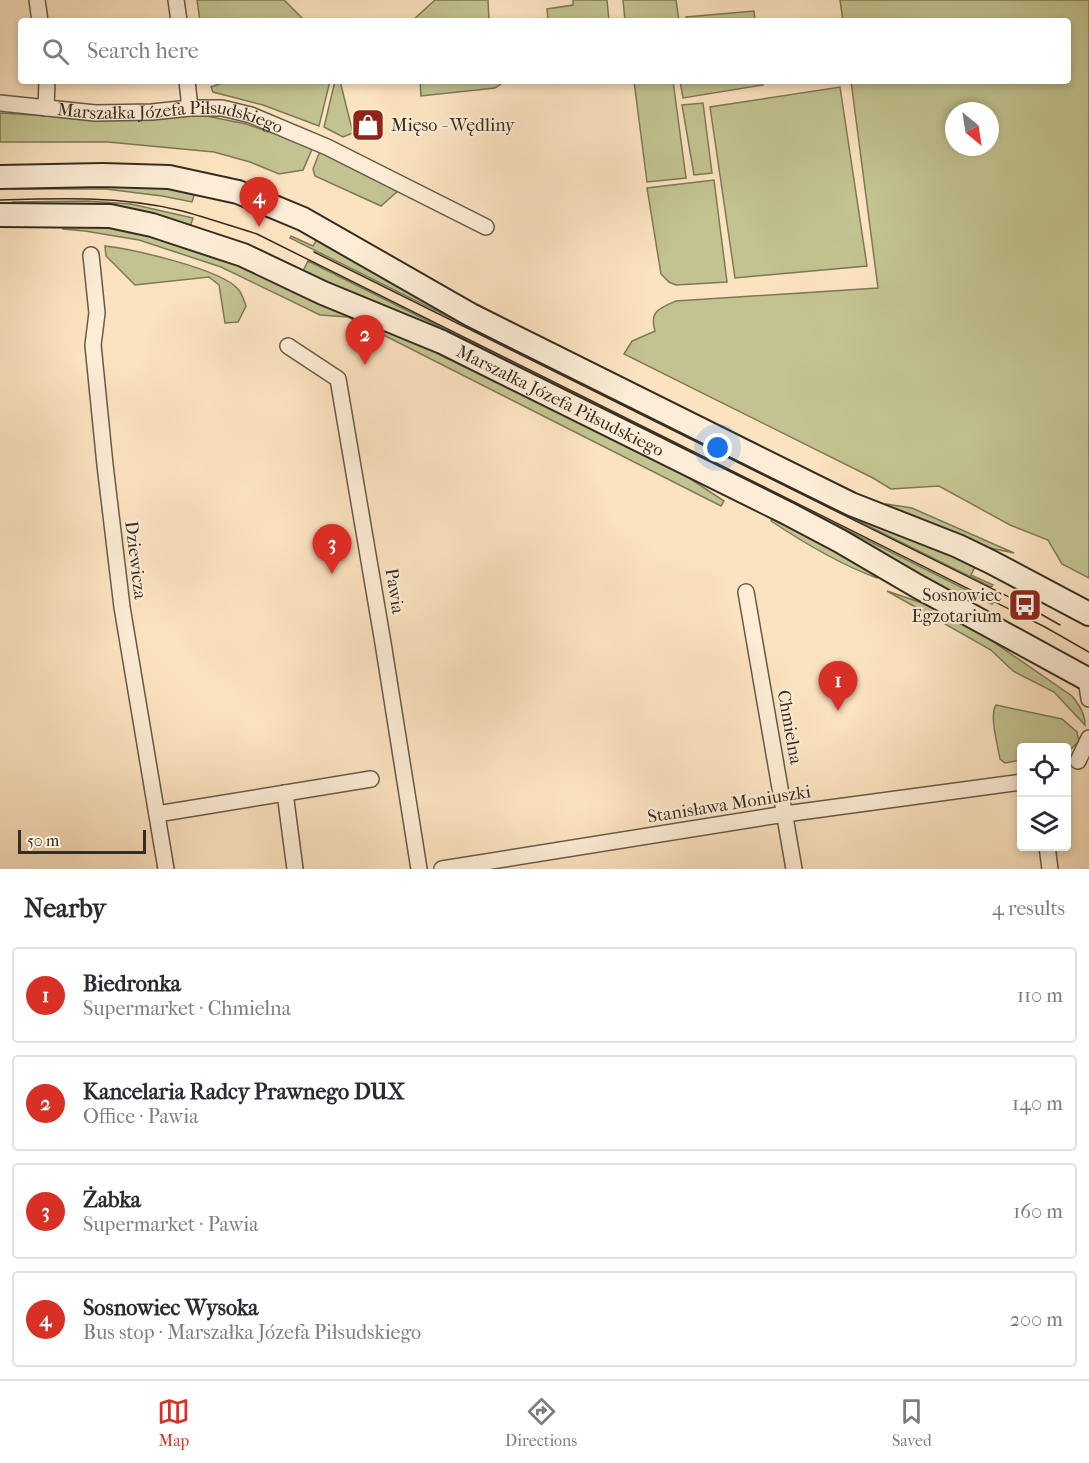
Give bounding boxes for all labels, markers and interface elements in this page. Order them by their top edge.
search box [18,18,1071,84]
icon: search [39,35,72,68]
text: Search here [87,38,199,64]
street label: Marszałka Józefa Piłsudskiego [56,97,286,138]
north arrow [945,102,999,156]
shop icon: Mięso - Wędliny [350,107,386,143]
place label: Mięso - Wędliny [391,115,516,136]
pin: 4 [240,178,278,227]
pin: 2 [346,316,385,365]
street label: Marszałka Józefa Piłsudskiego [453,341,667,461]
your location [703,433,732,462]
street label: Dziewicza [120,520,151,601]
pin: 3 [312,524,352,574]
street label: Pawia [381,567,409,616]
place label: Sosnowiec Egzotarium [912,585,1002,627]
bus stop icon: Sosnowiec Egzotarium [1007,587,1043,623]
pin: 1 [818,662,858,711]
street label: Chmielna [773,688,806,766]
map controls [1017,743,1071,851]
button: locate [1017,743,1071,797]
street label: Stanisława Moniuszki [646,781,813,828]
button: layers [1017,797,1071,851]
scale bar [18,827,146,854]
text: 50 m [27,831,59,850]
text: Nearby [24,893,106,924]
text: 4 results [992,897,1065,920]
text: Biedronka [83,971,181,997]
text: 1 [42,984,49,1007]
text: 110 m [1017,984,1063,1007]
text: Supermarket · Chmielna [83,997,291,1020]
text: Kancelaria Radcy Prawnego DUX [83,1079,405,1105]
text: 2 [40,1092,51,1115]
text: 140 m [1012,1092,1063,1115]
text: Office · Pawia [83,1105,198,1128]
text: Żabka [83,1187,141,1213]
text: 3 [41,1200,50,1223]
text: 160 m [1013,1200,1063,1223]
text: Supermarket · Pawia [83,1213,258,1236]
text: Sosnowiec Wysoka [83,1295,258,1321]
text: 4 [40,1308,51,1331]
text: 200 m [1010,1308,1063,1331]
text: Bus stop · Marszałka Józefa Piłsudskiego [83,1321,421,1344]
tab: Map [157,1395,190,1450]
tab: Directions [505,1395,577,1450]
tab: Saved [892,1395,932,1450]

